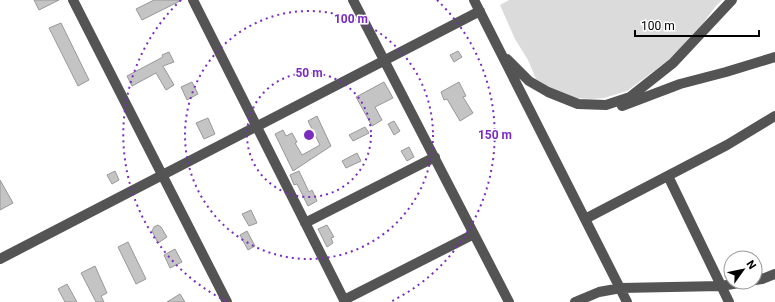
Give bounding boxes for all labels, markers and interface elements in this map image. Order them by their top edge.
text: 100 m [334,12,368,26]
scale bar [635,12,759,38]
text: 100 m [641,19,675,33]
text: 50 m [295,66,323,80]
centre of rings [302,128,316,142]
text: 150 m [478,128,512,142]
north arrow [723,250,763,290]
text: N [743,258,759,272]

